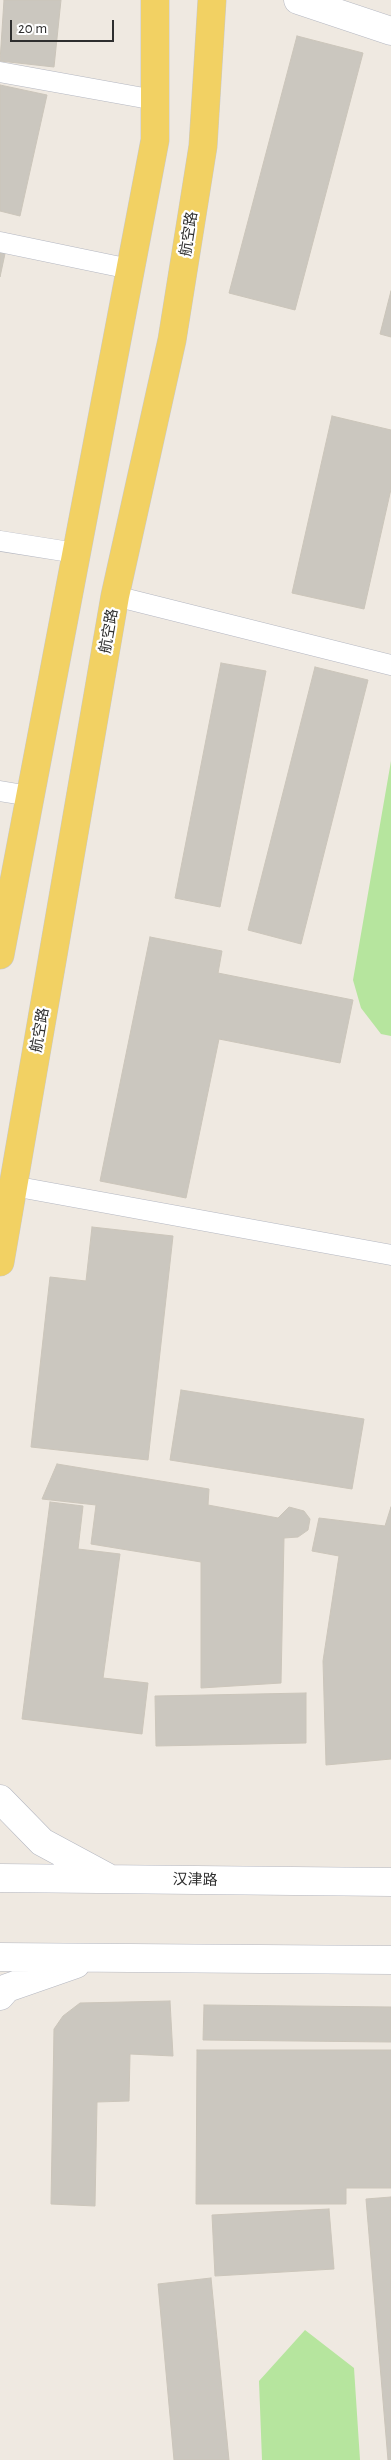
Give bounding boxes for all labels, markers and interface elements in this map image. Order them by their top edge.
scale bar [12,10,116,42]
text: 20 m [18,21,47,36]
street label: 航空路 [177,210,201,258]
street label: 航空路 [96,607,122,655]
street label: 航空路 [27,1006,53,1054]
street label: 汉津路 [172,1871,218,1889]

